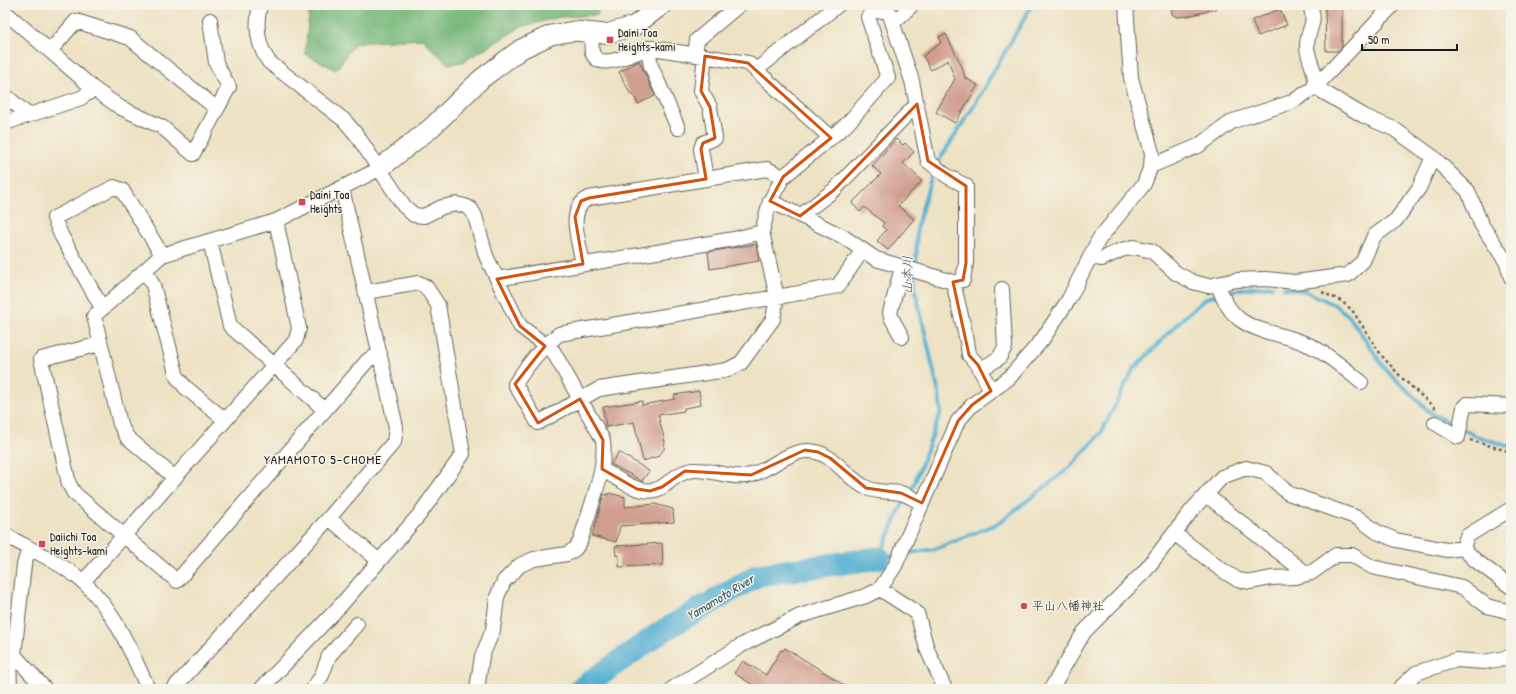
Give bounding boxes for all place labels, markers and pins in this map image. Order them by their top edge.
place label: Daini Toa Heights-kami [618,24,676,55]
marker: Daini Toa Heights-kami [605,35,615,45]
place label: Daini Toa Heights [310,186,349,217]
marker: Daini Toa Heights [297,197,307,207]
place label: Daiichi Toa Heights-kami [50,528,108,559]
marker: Daiichi Toa Heights-kami [37,539,47,549]
place label: 平山八幡神社 [1032,597,1104,614]
marker: 平山八幡神社 [1019,601,1029,611]

